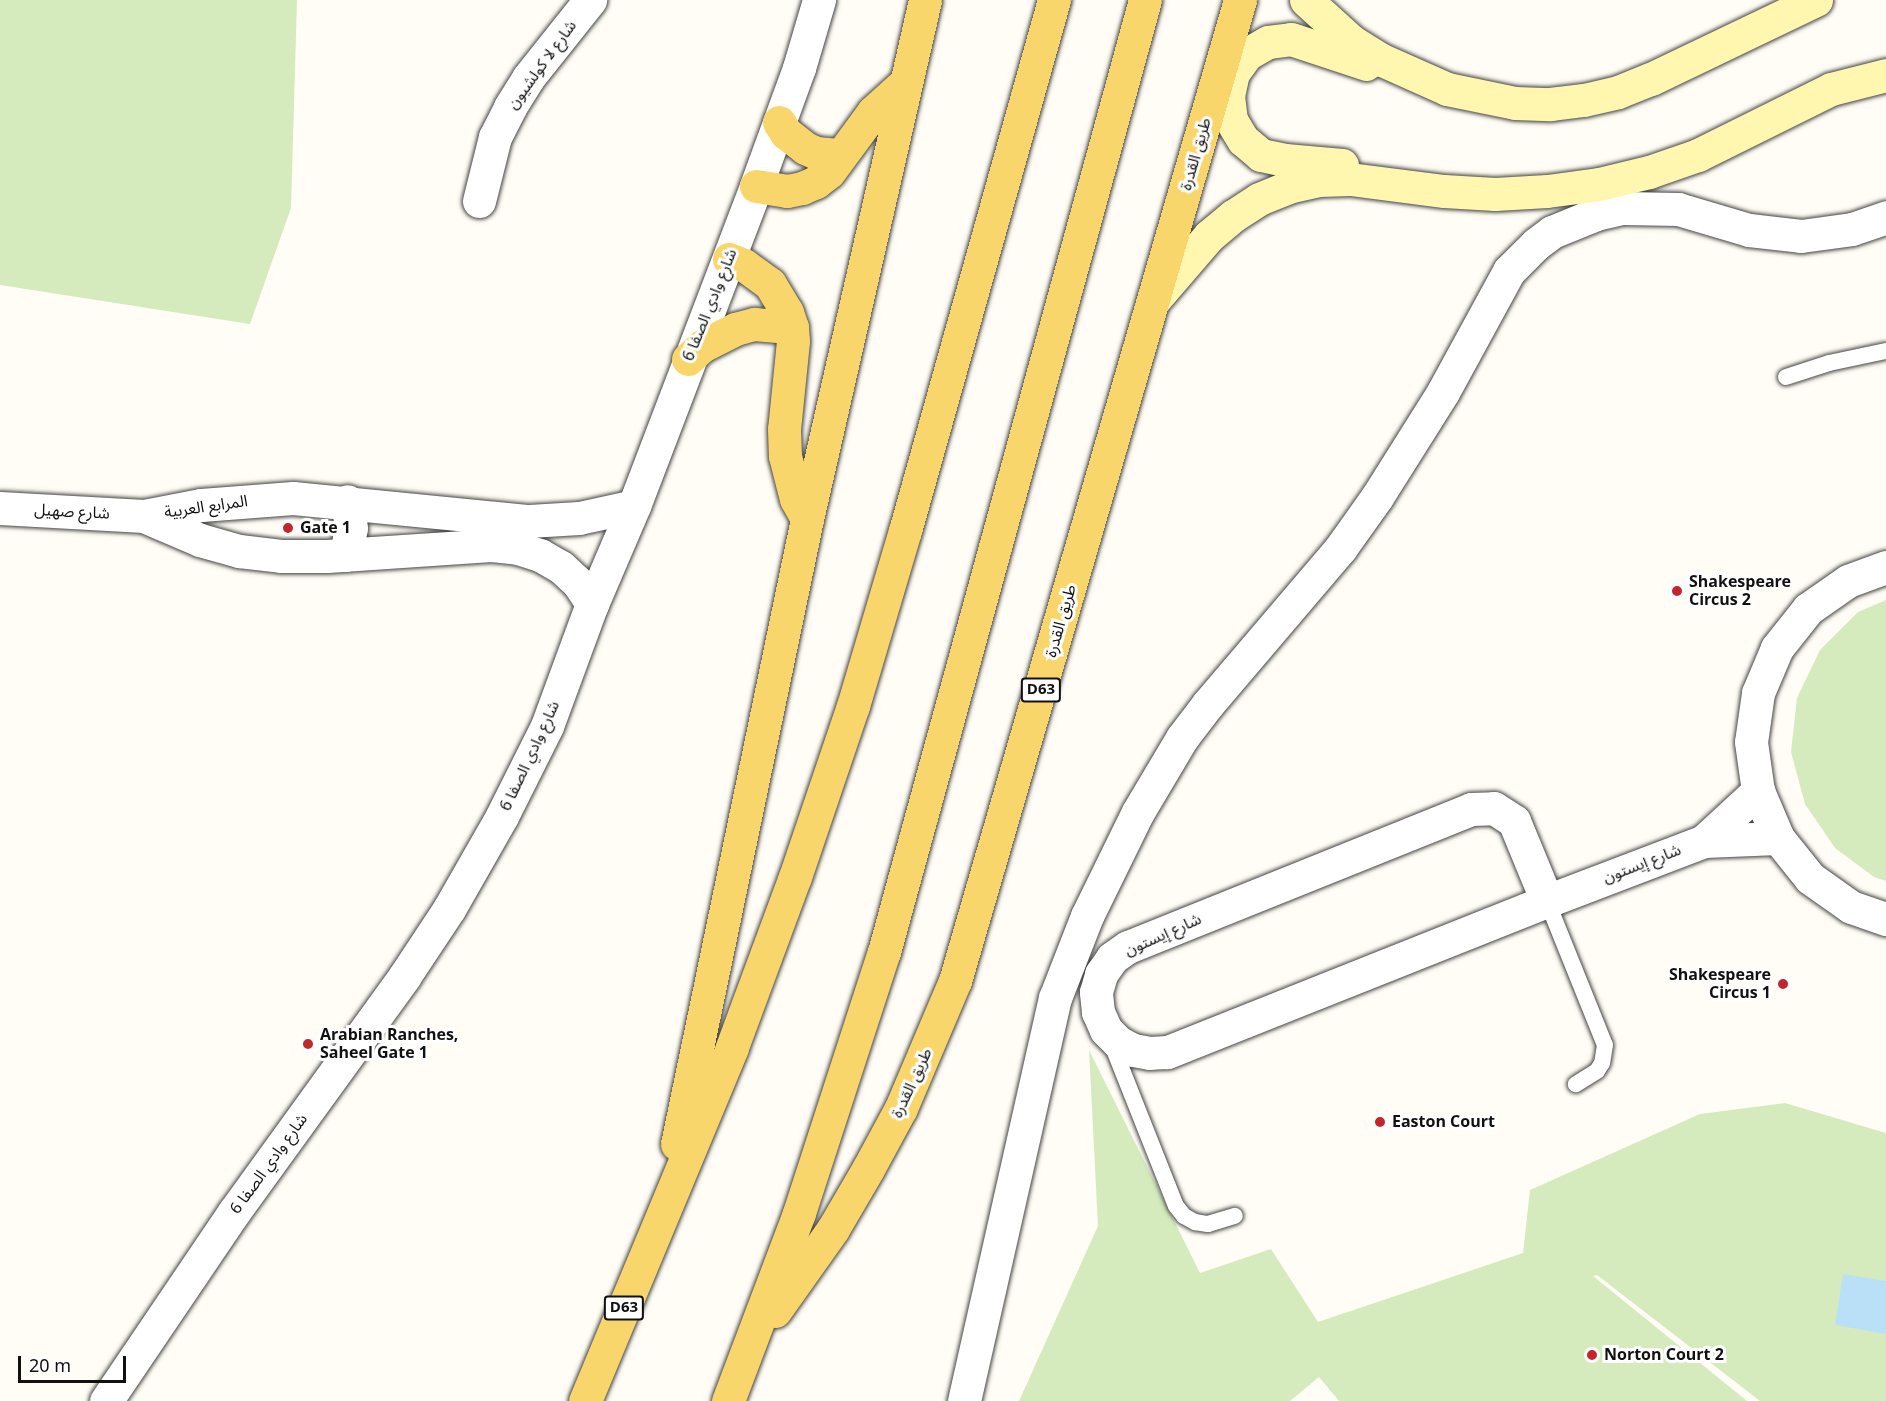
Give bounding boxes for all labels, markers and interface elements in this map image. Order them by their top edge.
street label: شارع لا كولشيون [503,17,581,113]
street label: طريق القدرة [1176,115,1216,193]
street label: شارع وادي الصفا 6 [679,246,741,364]
street label: المرابع العربية [163,492,249,522]
street label: شارع صهيل [34,500,110,524]
place label: Gate 1 [300,518,351,538]
marker: Gate 1 [281,521,295,535]
place label: Shakespeare Circus 2 [1689,572,1791,610]
street label: طريق القدرة [1041,582,1081,660]
marker: Shakespeare Circus 2 [1670,584,1684,598]
road number: D63 [1020,678,1062,702]
street label: شارع وادي الصفا 6 [496,698,564,814]
street label: شارع إيستون [1600,840,1684,888]
street label: شارع إيستون [1122,910,1204,960]
place label: Shakespeare Circus 1 [1669,965,1771,1003]
marker: Shakespeare Circus 1 [1776,977,1790,991]
place label: Arabian Ranches, Saheel Gate 1 [320,1025,458,1063]
marker: Arabian Ranches, Saheel Gate 1 [301,1037,315,1051]
street label: طريق القدرة [888,1045,936,1121]
street label: شارع وادي الصفا 6 [226,1110,312,1218]
place label: Easton Court [1392,1112,1495,1132]
marker: Easton Court [1373,1115,1387,1129]
road number: D63 [603,1296,645,1320]
scale bar [21,1344,129,1382]
place label: Norton Court 2 [1604,1345,1724,1365]
text: 20 m [29,1347,71,1385]
marker: Norton Court 2 [1585,1348,1599,1362]

